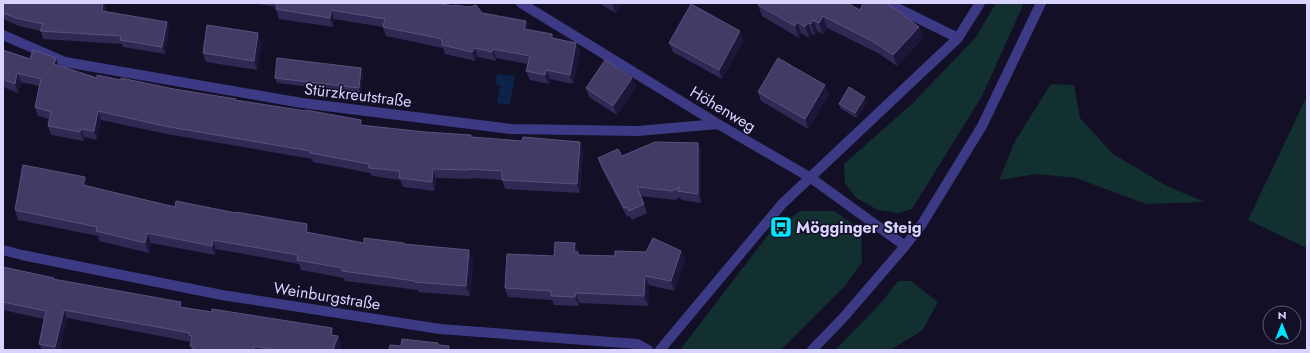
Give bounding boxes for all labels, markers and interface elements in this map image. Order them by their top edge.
street label: Stürzkreutstraße [303,77,413,113]
street label: Höhenweg [686,80,760,138]
bus stop icon: Mögginger Steig [768,214,794,240]
place label: Mögginger Steig [796,216,922,239]
street label: Weinburgstraße [272,276,382,316]
north arrow [1262,305,1302,345]
text: N [1278,307,1286,323]

